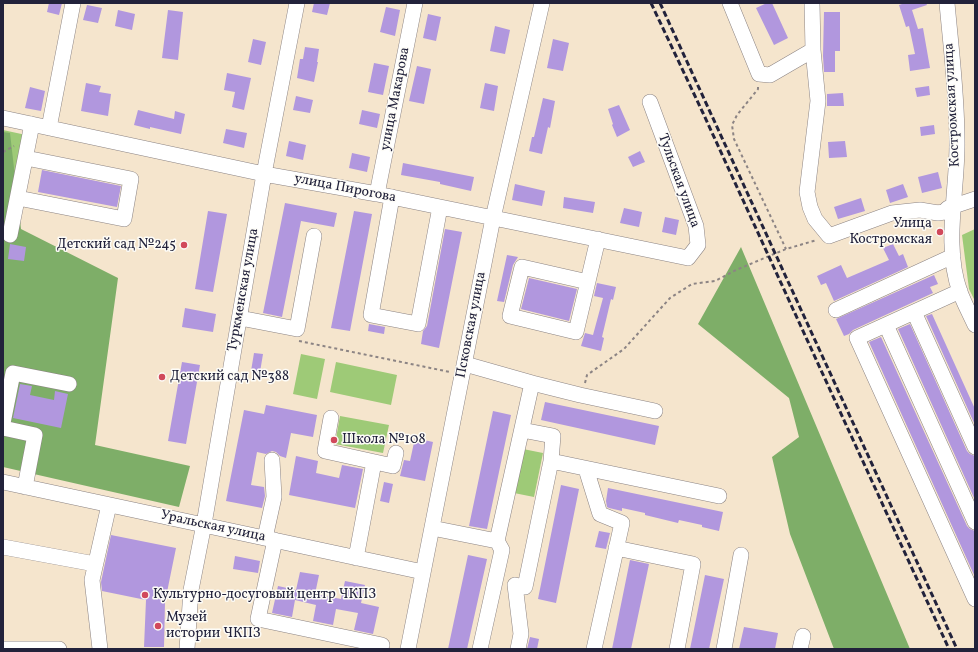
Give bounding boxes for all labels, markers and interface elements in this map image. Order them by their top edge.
street label: Костромская улица [941,42,965,168]
street label: улица Макарова [378,46,414,152]
street label: Тульская улица [653,132,703,230]
street label: улица Пирогова [293,171,397,207]
place label: Улица Костромская [849,216,932,248]
street label: Туркменская улица [225,227,263,353]
marker: Улица Костромская [935,227,945,237]
place label: Детский сад №245 [57,237,176,253]
marker: Детский сад №245 [179,240,189,250]
street label: Псковская улица [453,270,491,380]
place label: Детский сад №388 [170,369,289,385]
marker: Детский сад №388 [157,372,167,382]
place label: Школа №108 [342,432,426,448]
marker: Школа №108 [329,435,339,445]
street label: Уральская улица [159,508,267,546]
place label: Культурно-досуговый центр ЧКПЗ [153,587,376,603]
marker: Культурно-досуговый центр ЧКПЗ [140,590,150,600]
place label: Музей истории ЧКПЗ [166,610,261,642]
marker: Музей истории ЧКПЗ [153,621,163,631]

